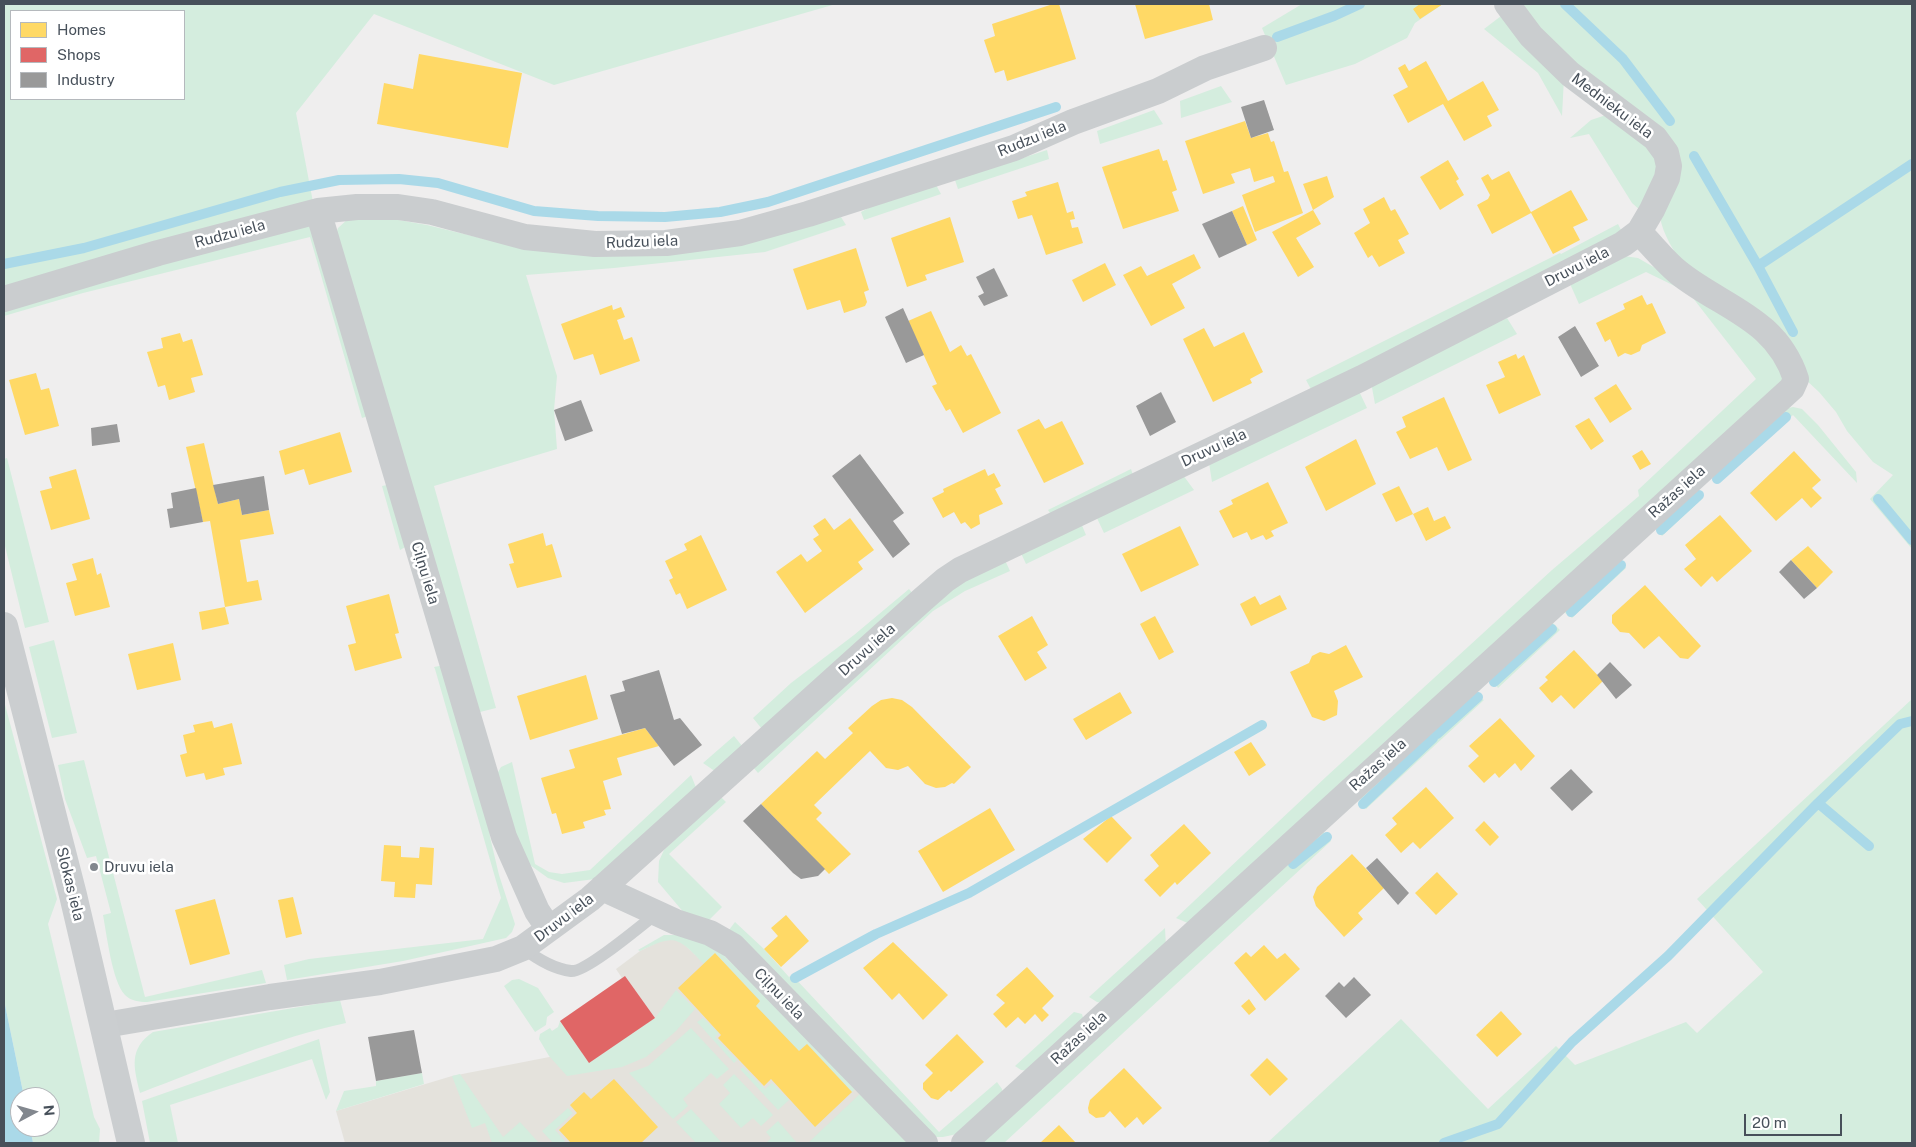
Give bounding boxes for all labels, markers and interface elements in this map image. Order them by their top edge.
legend [10,10,185,100]
text: Homes [57,21,106,38]
text: Shops [57,46,101,63]
street label: Mednieku iela [1568,70,1656,142]
text: Industry [57,71,115,88]
street label: Rudzu iela [995,117,1069,161]
street label: Rudzu iela [193,216,267,252]
street label: Rudzu iela [606,232,678,252]
street label: Druvu iela [1542,243,1612,291]
street label: Druvu iela [1179,425,1249,471]
street label: Ražas iela [1645,462,1709,522]
street label: Ciļņu iela [407,539,443,607]
street label: Druvu iela [835,620,899,680]
street label: Ražas iela [1346,735,1410,795]
street label: Slokas iela [52,845,88,923]
place label: Druvu iela [104,858,174,876]
marker: Druvu iela [88,861,100,873]
street label: Druvu iela [531,890,597,946]
street label: Ciļņu iela [750,965,808,1023]
street label: Ražas iela [1047,1008,1111,1068]
north arrow [10,1087,60,1137]
text: N [40,1104,57,1117]
scale bar [1746,1104,1844,1136]
text: 20 m [1752,1114,1787,1131]

